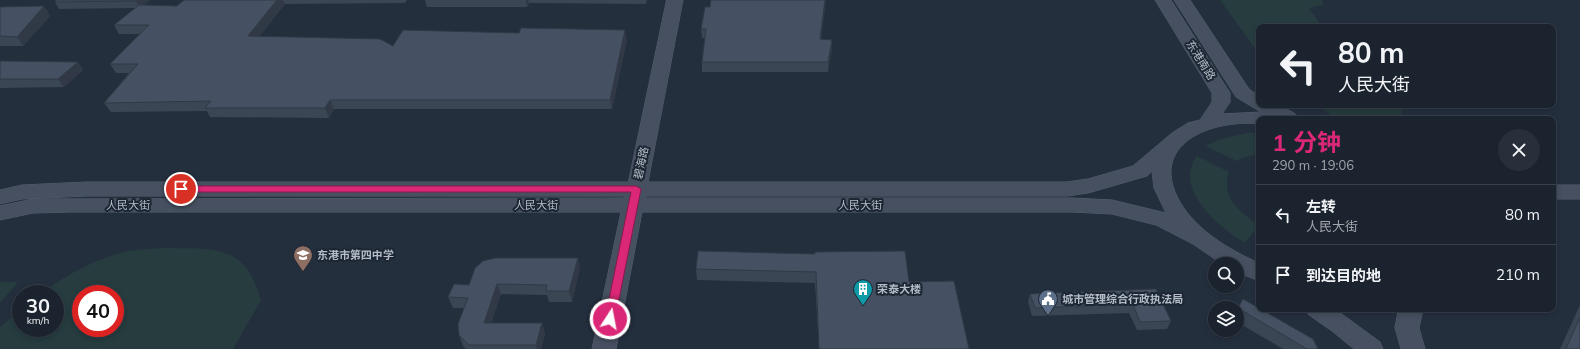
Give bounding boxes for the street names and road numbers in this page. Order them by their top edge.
street label: 东港南路 [1183,38,1219,82]
street label: 碧海路 [631,145,651,181]
street label: 人民大街 [106,198,150,212]
street label: 人民大街 [514,198,558,212]
street label: 人民大街 [838,198,882,212]

